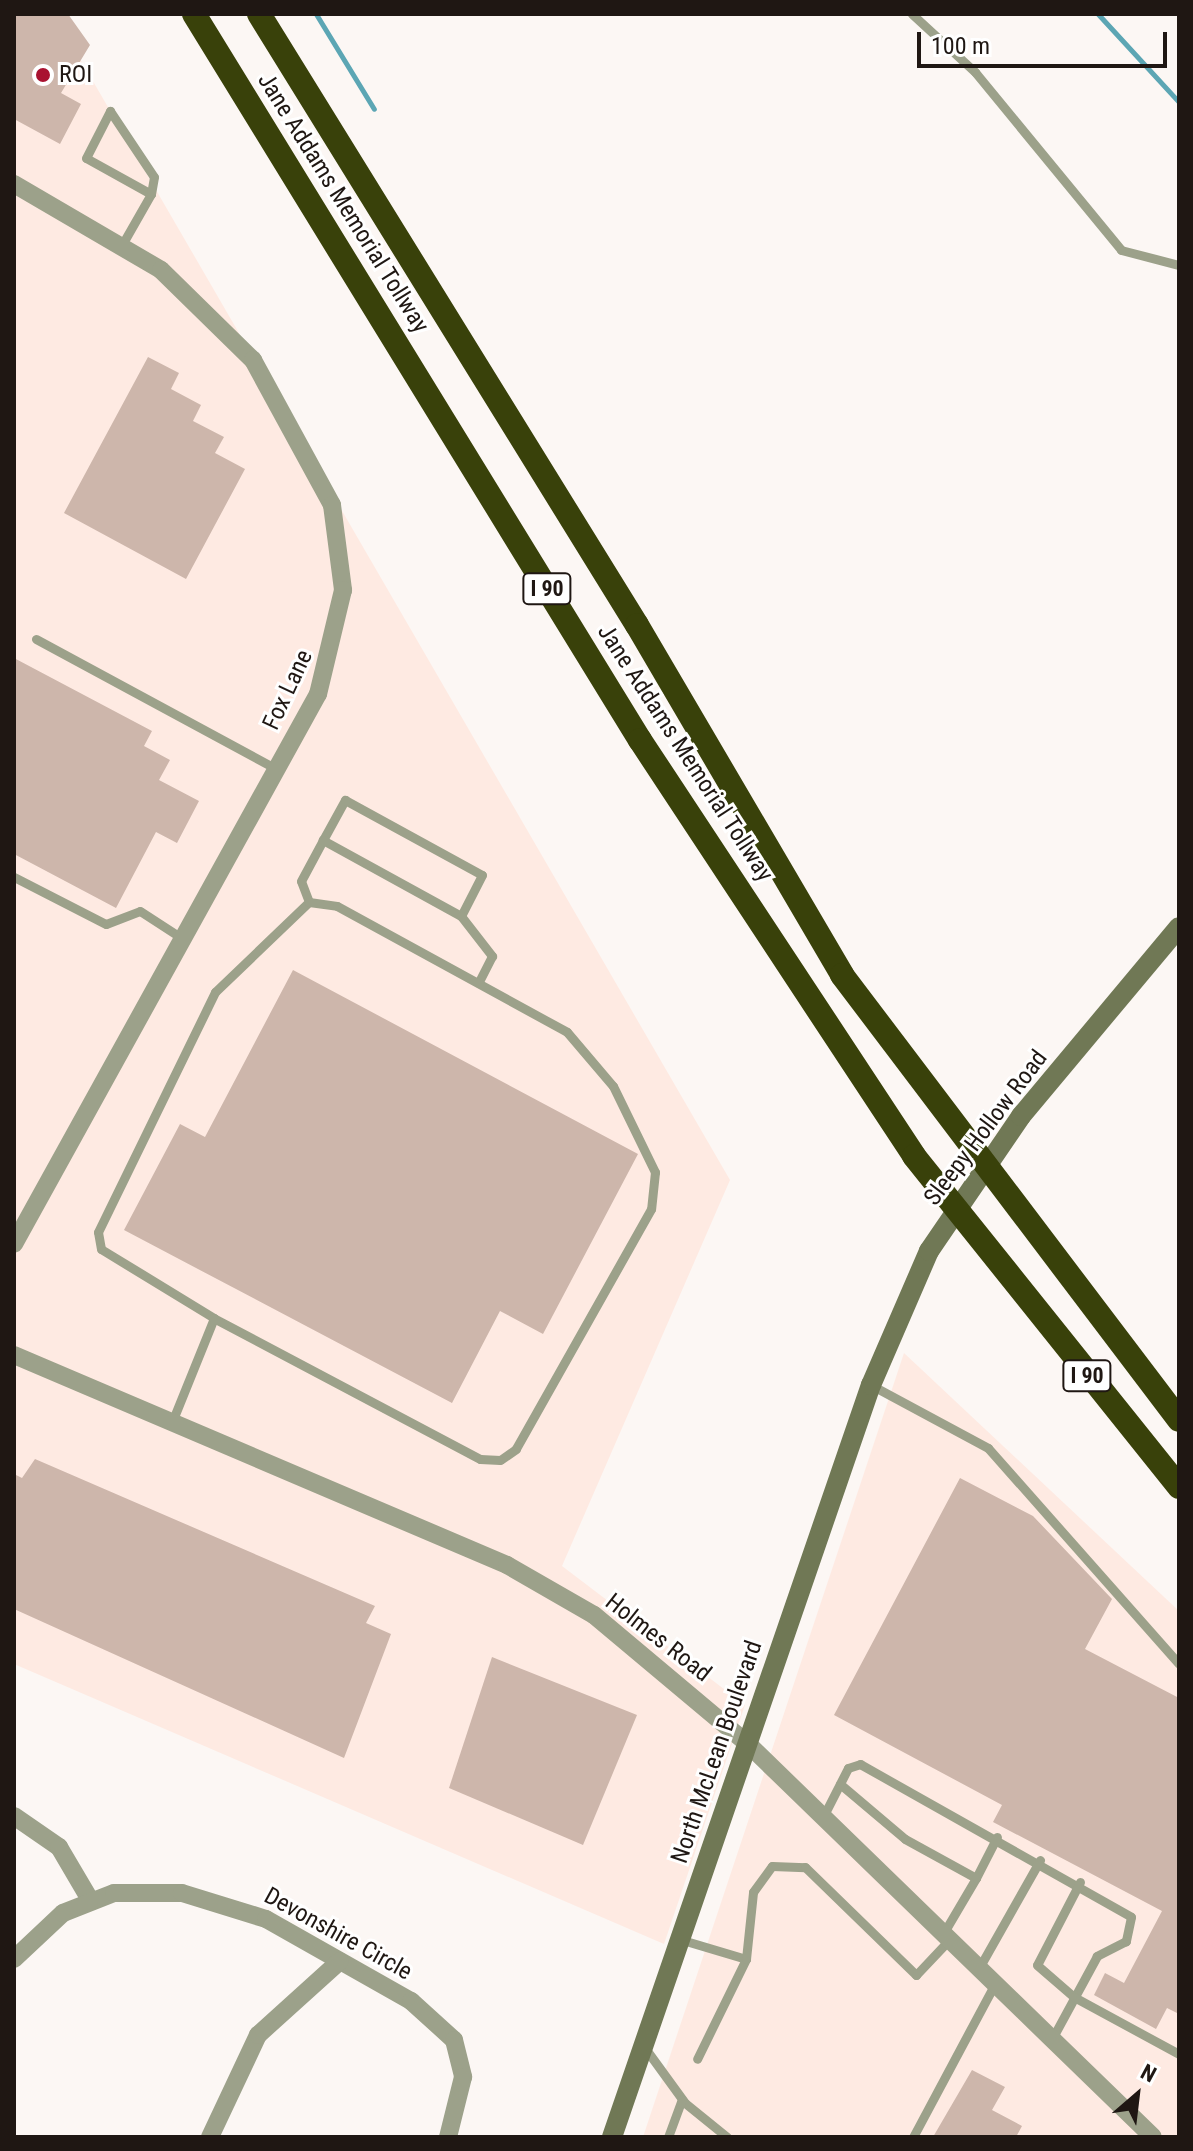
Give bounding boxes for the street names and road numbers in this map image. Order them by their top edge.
street label: Jane Addams Memorial Tollway [251,68,435,338]
road number: I 90 [521,571,573,607]
street label: Jane Addams Memorial Tollway [591,619,779,887]
street label: Fox Lane [257,645,319,735]
street label: Sleepy Hollow Road [918,1045,1054,1211]
road number: I 90 [1061,1358,1113,1394]
street label: Holmes Road [599,1588,717,1688]
street label: North McLean Boulevard [665,1637,769,1867]
street label: Devonshire Circle [259,1882,417,1986]

